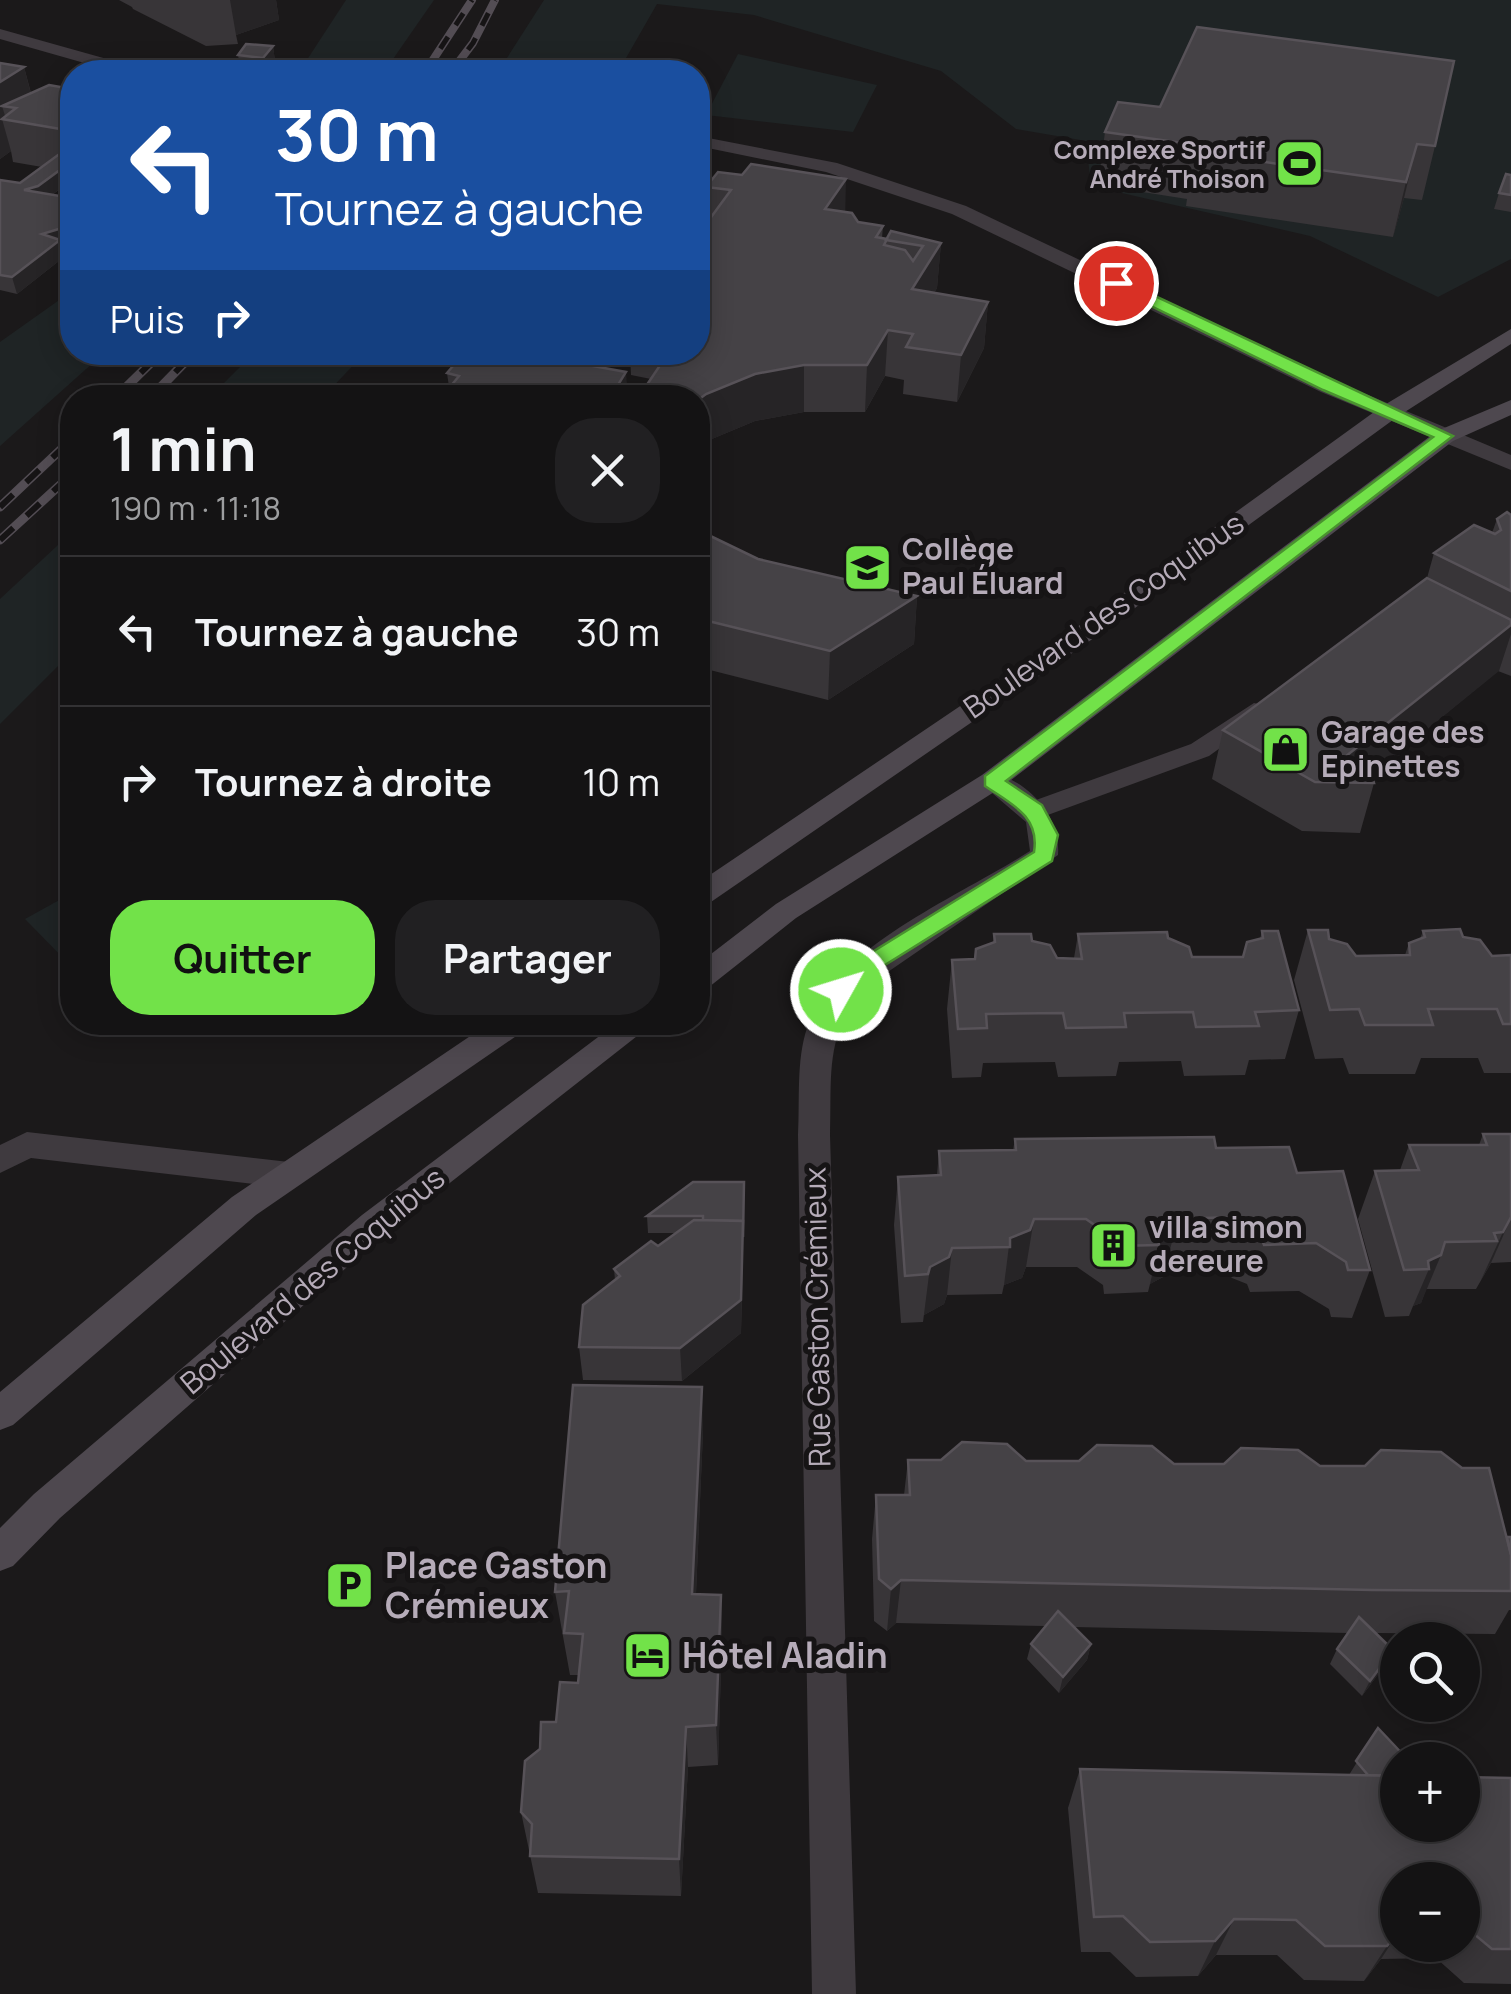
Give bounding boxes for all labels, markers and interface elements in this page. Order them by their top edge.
text: 30 m [275,86,439,182]
icon: left [110,100,240,230]
place label: Complexe Sportif André Thoison [1054,132,1266,196]
sports icon: Complexe Sportif André Thoison [1274,138,1326,190]
text: Tournez à gauche [275,177,644,239]
pin [1074,241,1159,326]
icon: arrive [1089,256,1144,311]
icon: right [204,290,259,345]
text: Puis [110,292,184,344]
text: 1 min [110,407,257,489]
button: close [555,418,660,523]
text: 190 m · 11:18 [110,486,281,530]
street label: Boulevard des Coquibus [955,502,1251,727]
place label: Collège Paul Éluard [902,528,1063,603]
school or university icon: Collège Paul Éluard [841,541,893,593]
icon: left [110,604,165,659]
text: Tournez à gauche [195,605,519,657]
text: 30 m [576,605,660,657]
place label: Garage des Epinettes [1321,711,1484,786]
shop icon: Garage des Epinettes [1260,724,1312,776]
icon: right [110,754,165,809]
text: Tournez à droite [195,755,492,807]
text: 10 m [582,755,660,807]
button: Quitter [110,900,375,1015]
button: Partager [395,900,660,1015]
position arrow [789,938,893,1042]
street label: Boulevard des Coquibus [171,1157,453,1403]
street label: Rue Gaston Crémieux [793,1167,840,1467]
place label: villa simon dereure [1149,1206,1303,1281]
building icon: villa simon dereure [1088,1219,1140,1271]
place label: Place Gaston Crémieux [385,1541,607,1629]
parking icon: Place Gaston Crémieux [324,1560,376,1612]
map controls [1380,1622,1480,1962]
button: search [1380,1622,1480,1722]
hotel icon: Hôtel Aladin [621,1630,673,1682]
place label: Hôtel Aladin [682,1631,888,1679]
button: + [1380,1742,1480,1842]
button: − [1380,1862,1480,1962]

